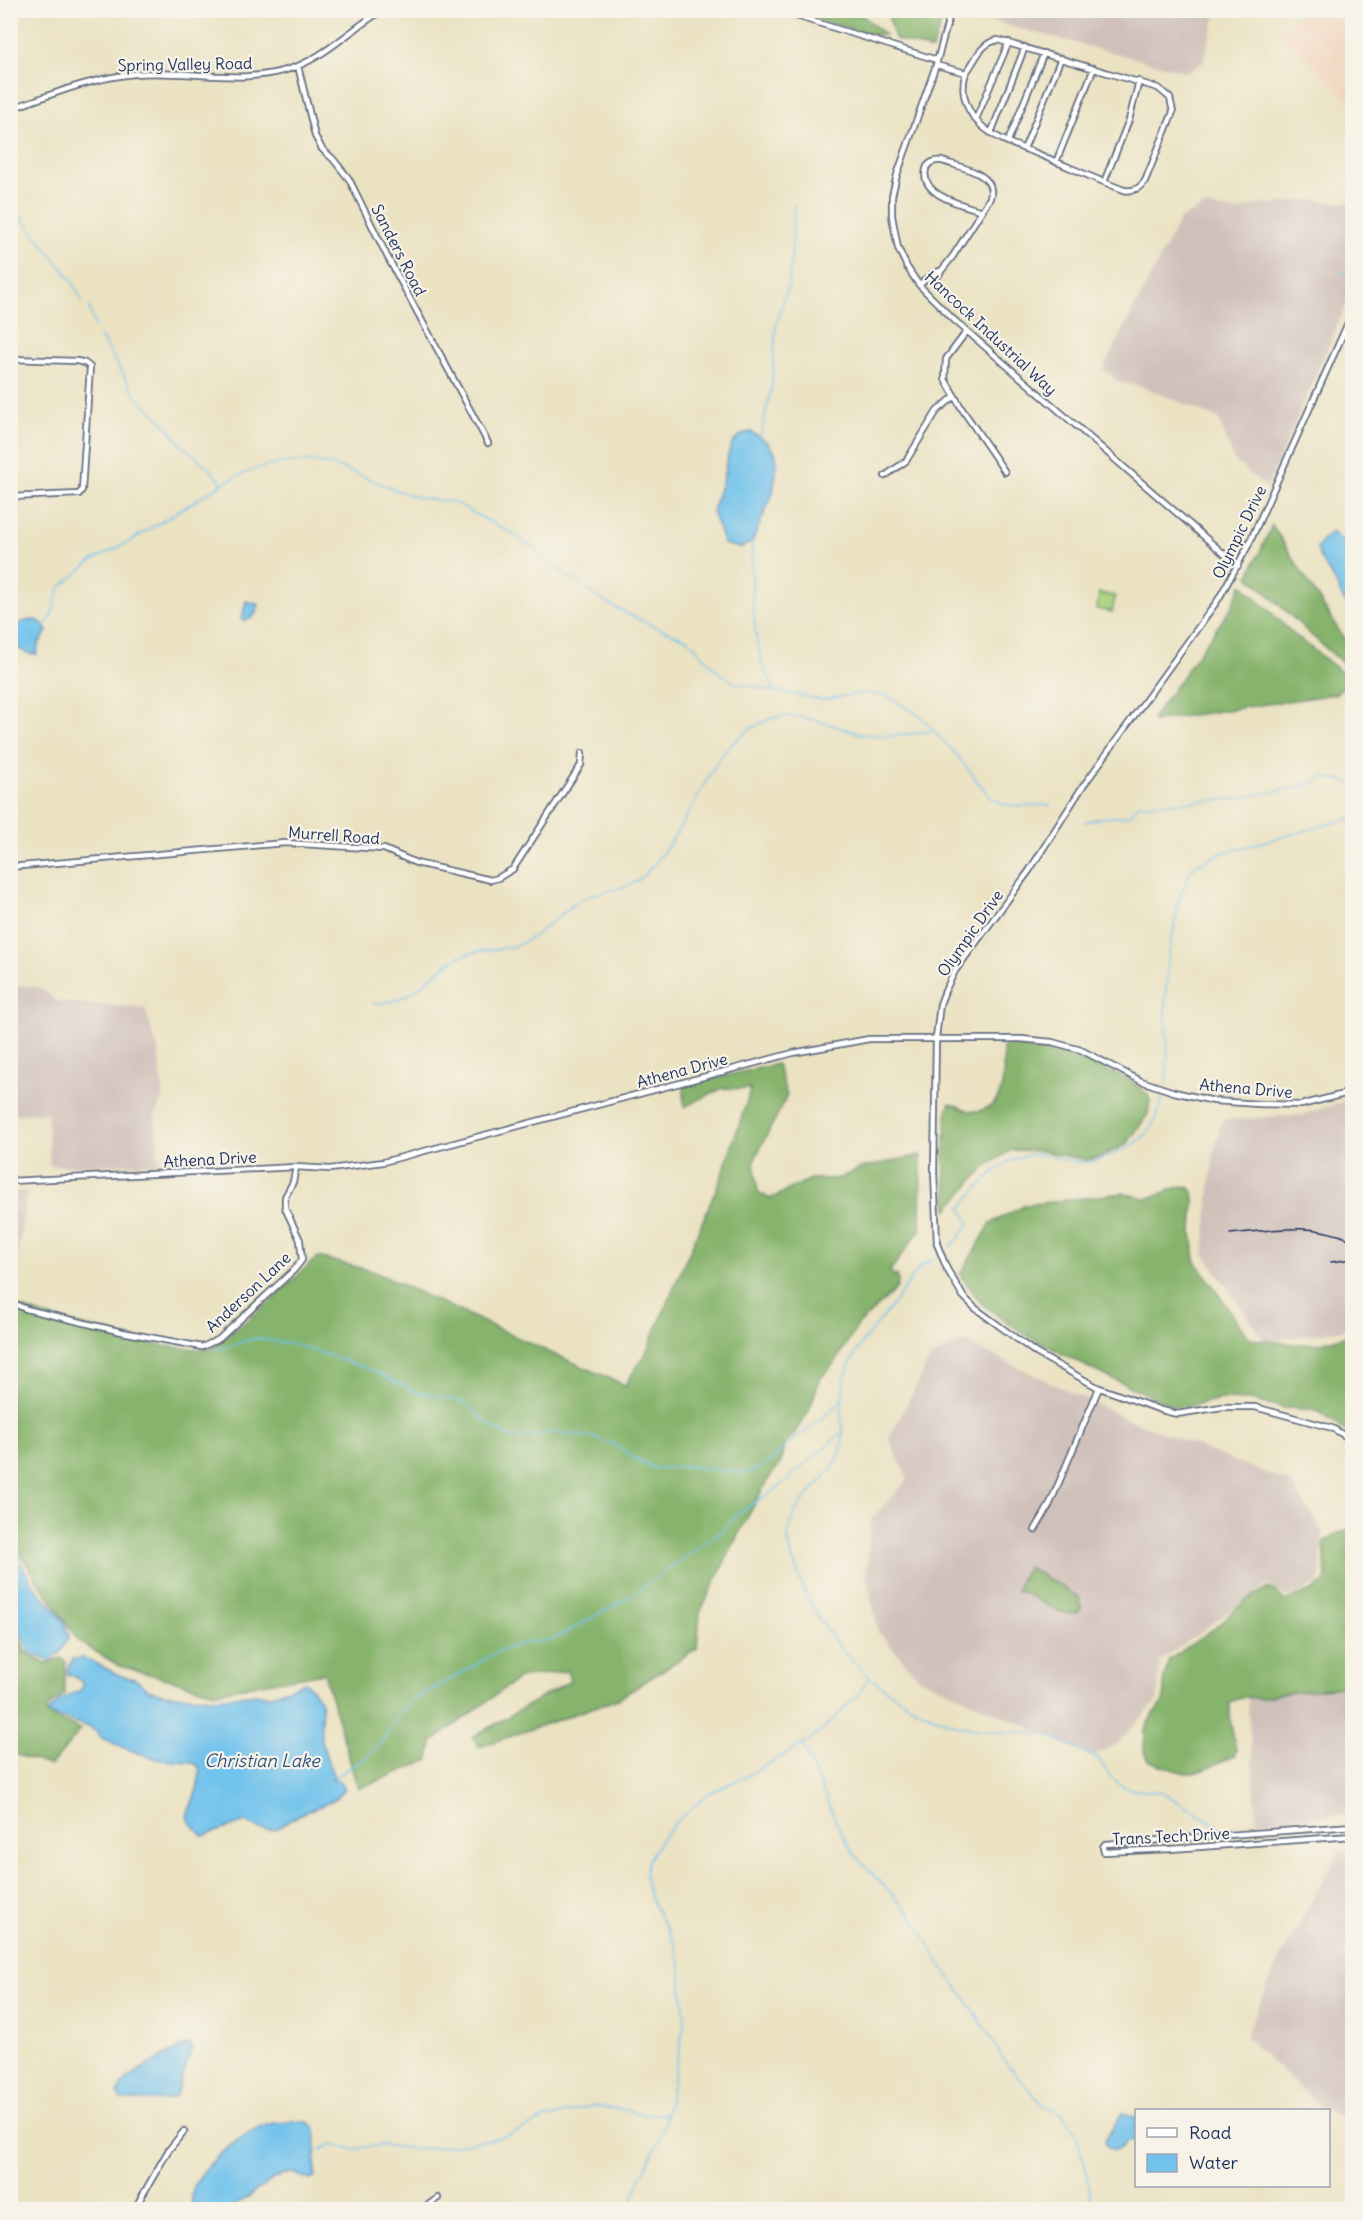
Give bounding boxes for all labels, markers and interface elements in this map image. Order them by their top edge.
street label: Spring Valley Road [117,53,253,75]
street label: Sanders Road [367,201,431,299]
street label: Hancock Industrial Way [921,267,1061,399]
street label: Olympic Drive [1208,482,1270,582]
street label: Murrell Road [287,822,381,848]
street label: Olympic Drive [933,886,1007,980]
street label: Athena Drive [634,1048,730,1092]
street label: Athena Drive [1199,1074,1293,1102]
street label: Athena Drive [163,1147,257,1171]
street label: Anderson Lane [201,1248,295,1336]
water label: Christian Lake [204,1749,321,1772]
street label: Trans Tech Drive [1112,1823,1230,1849]
legend [1135,2109,1330,2187]
text: Road [1189,2121,1232,2144]
text: Water [1189,2151,1239,2174]

